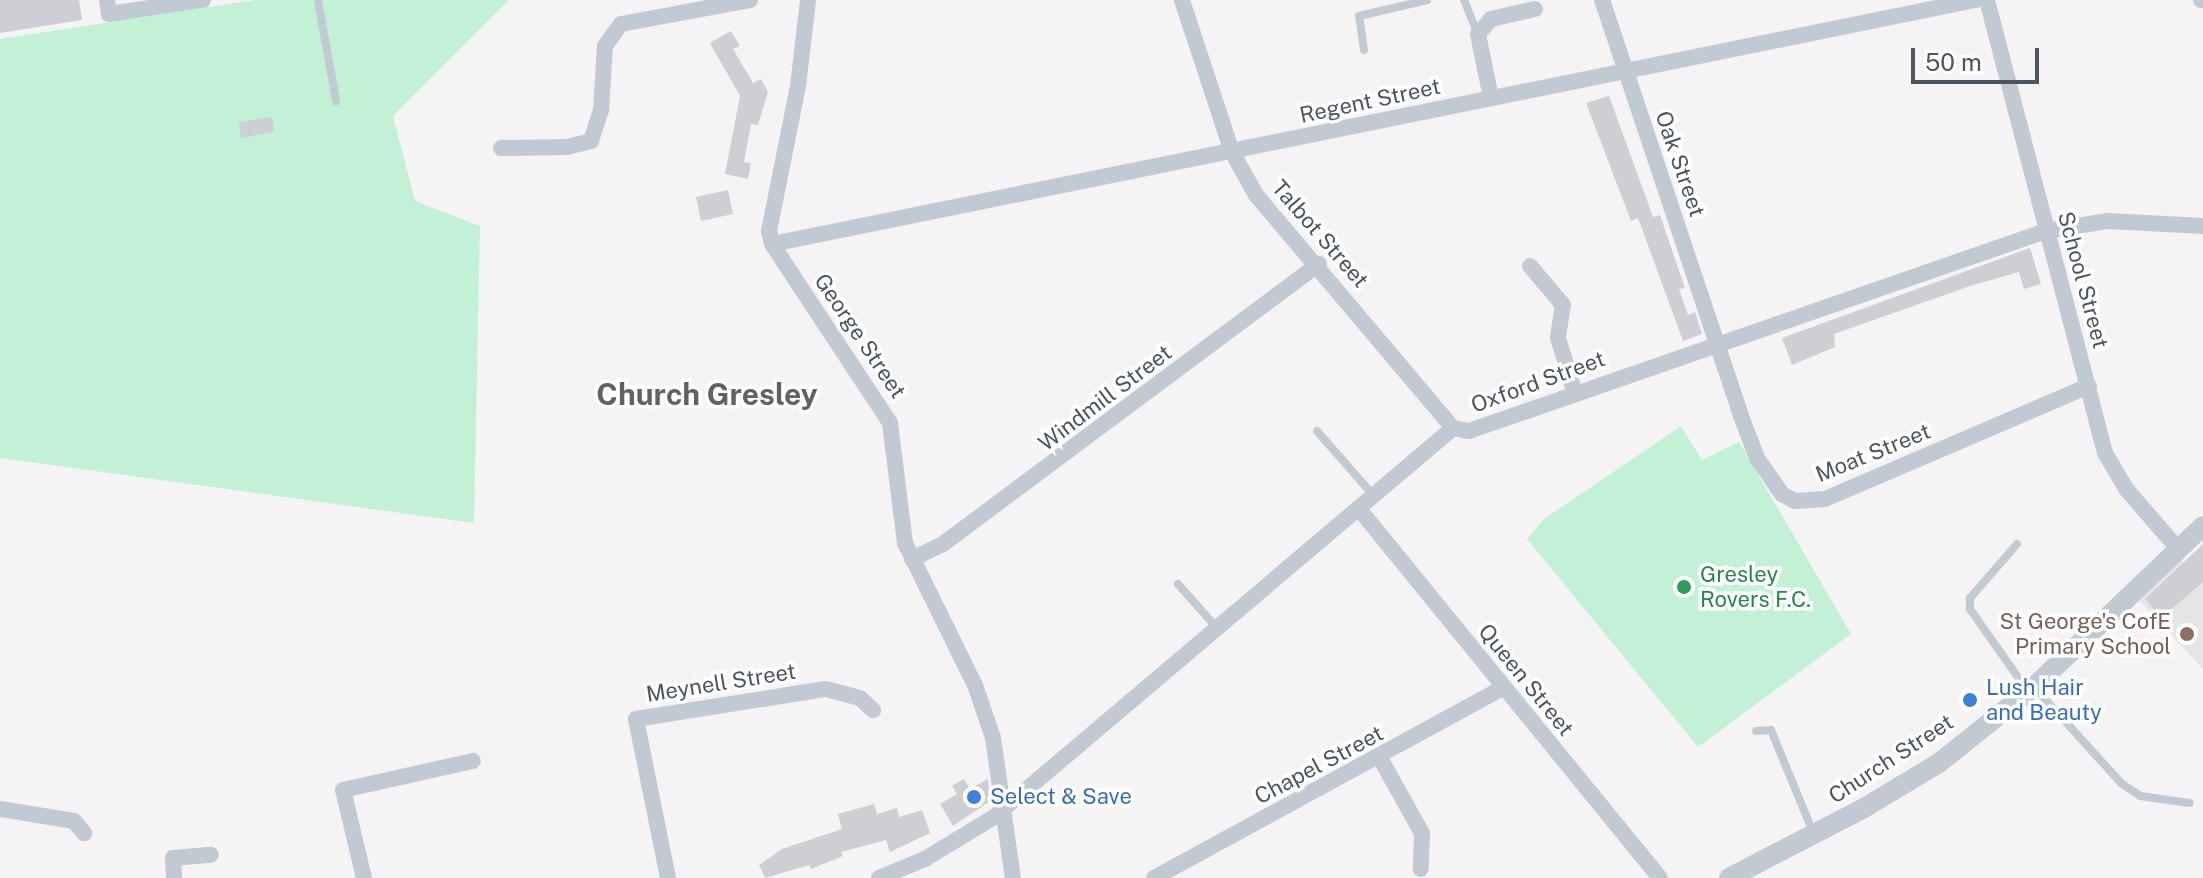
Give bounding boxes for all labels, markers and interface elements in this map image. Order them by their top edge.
scale bar [1915,32,2043,82]
text: 50 m [1925,48,1982,76]
street label: Regent Street [1297,73,1443,129]
street label: Oak Street [1650,108,1710,220]
street label: Talbot Street [1266,175,1374,293]
street label: School Street [2052,209,2114,351]
street label: George Street [809,269,911,403]
street label: Windmill Street [1033,339,1177,457]
street label: Oxford Street [1468,346,1608,418]
district label: Church Gresley [596,376,818,412]
street label: Moat Street [1812,418,1934,488]
place label: Gresley Rovers F.C. [1700,561,1811,612]
marker: Gresley Rovers F.C. [1675,578,1693,596]
place label: St George's CofE Primary School [1999,608,2171,660]
street label: Queen Street [1473,619,1579,741]
marker: St George's CofE Primary School [2178,625,2196,643]
street label: Meynell Street [644,658,798,708]
place label: Lush Hair and Beauty [1986,674,2102,726]
marker: Lush Hair and Beauty [1961,691,1979,709]
street label: Church Street [1824,709,1958,809]
street label: Chapel Street [1250,720,1388,810]
place label: Select & Save [990,784,1132,810]
marker: Select & Save [965,788,983,806]

